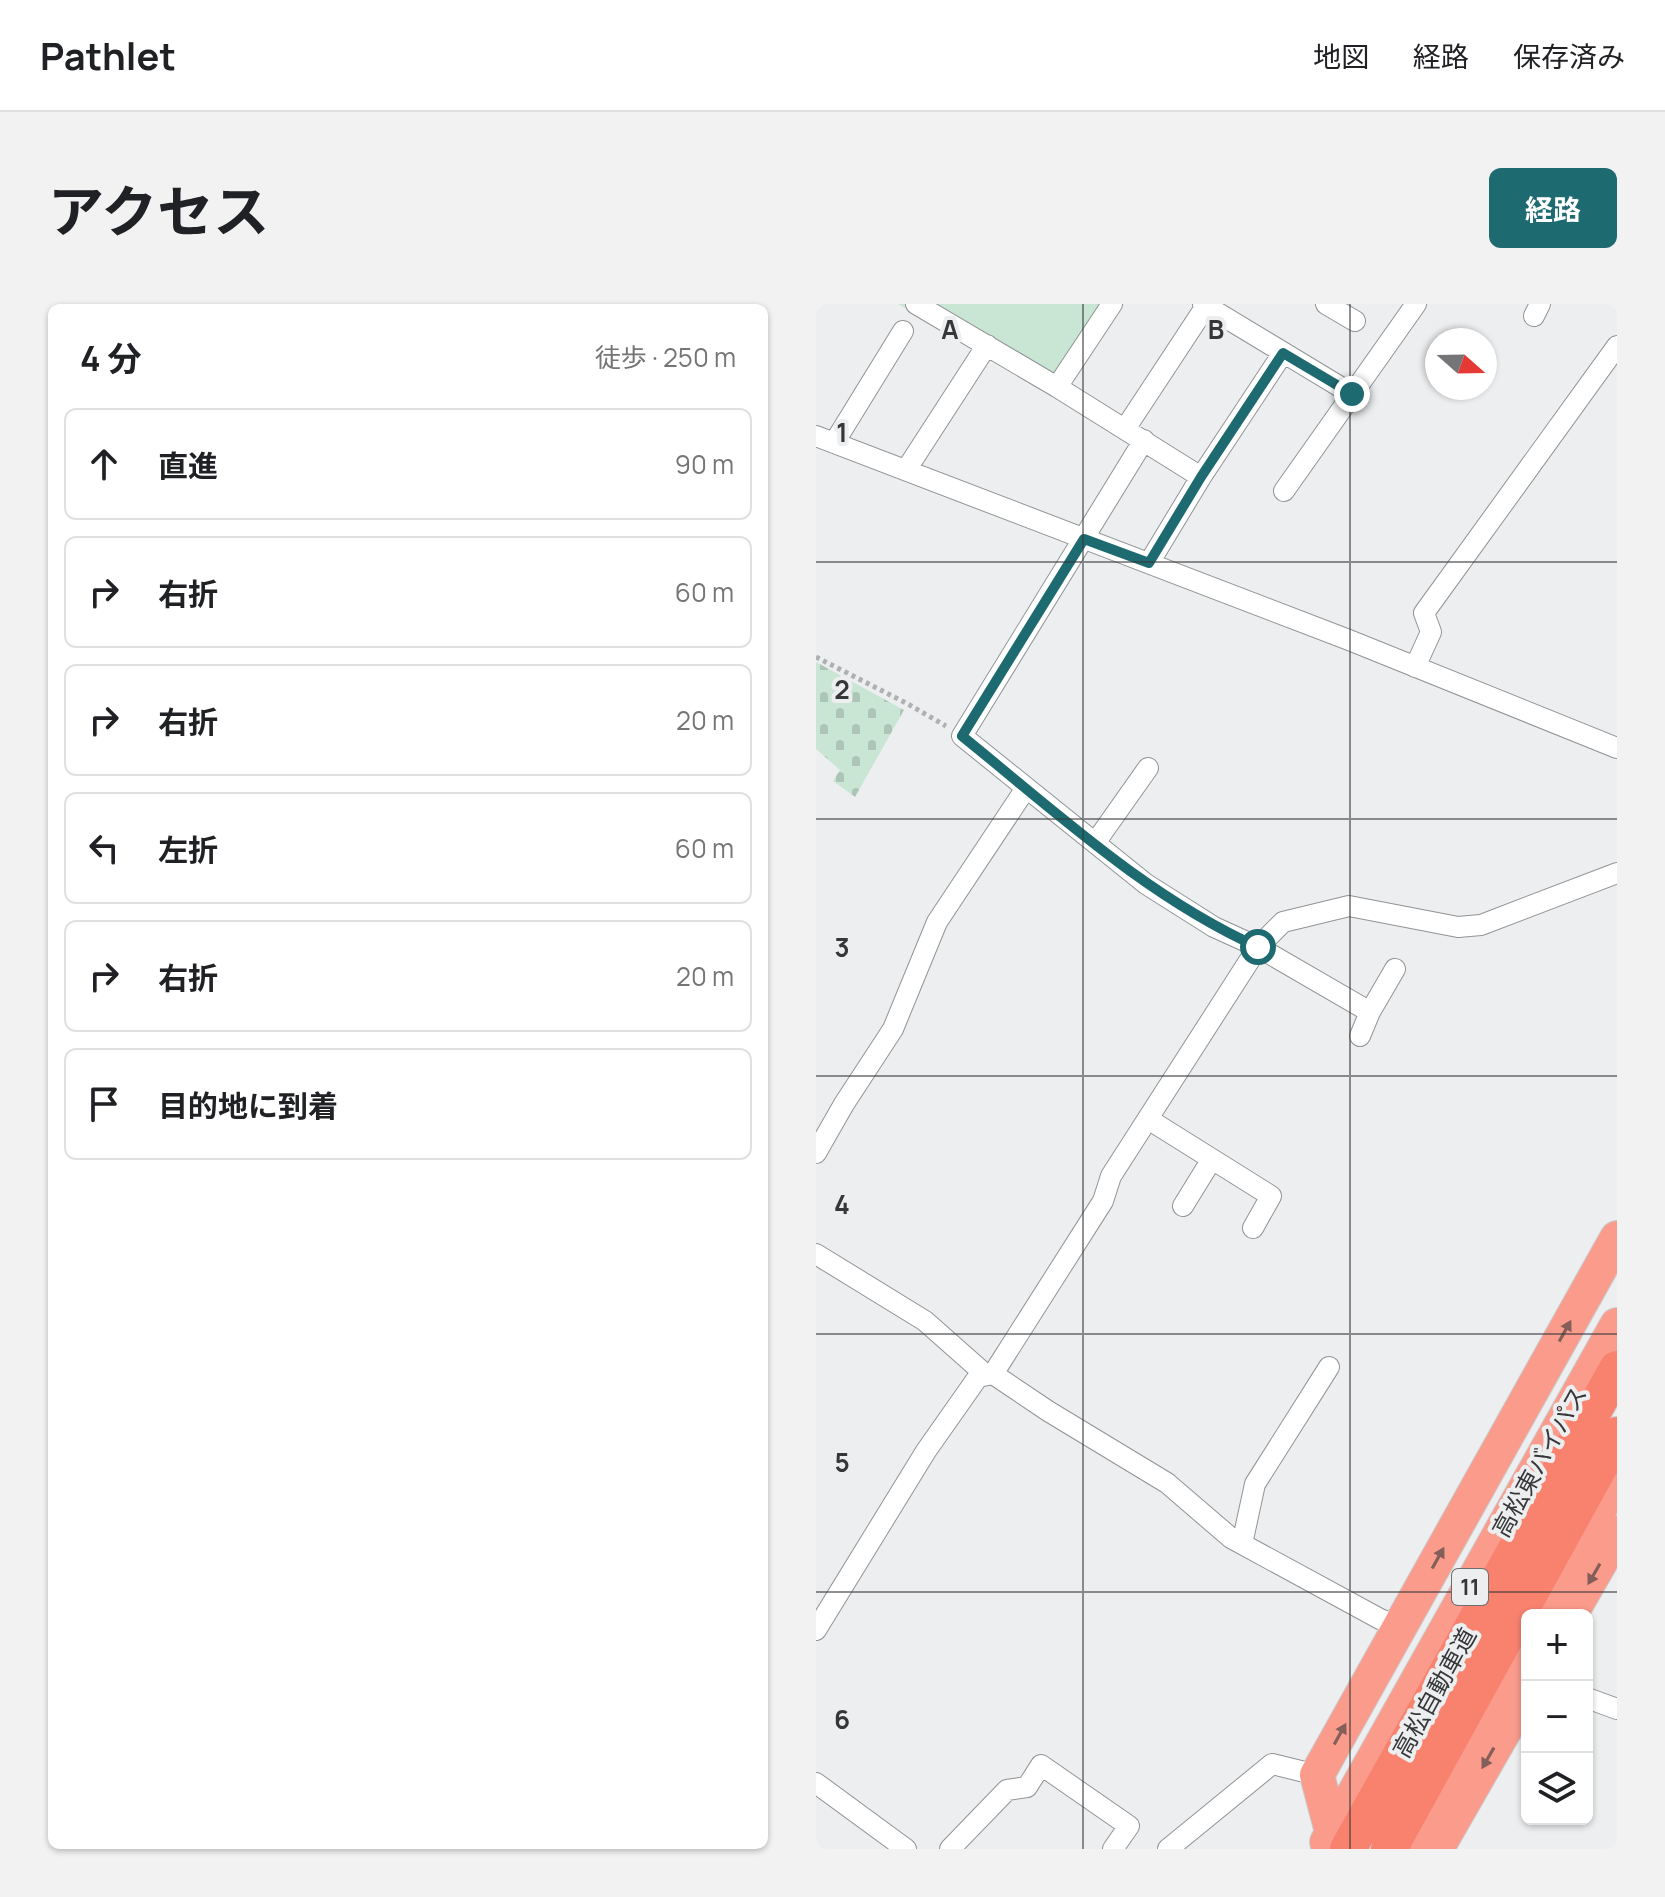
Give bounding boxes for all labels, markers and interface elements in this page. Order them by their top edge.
text: Pathlet [40,29,176,81]
text: 地図 [1313,37,1369,75]
text: 経路 [1413,37,1469,75]
text: 保存済み [1513,37,1625,75]
button: 経路 [1489,168,1617,248]
text: アクセス [48,172,269,249]
text: A [941,311,959,347]
text: B [1208,311,1224,347]
north arrow [1425,328,1497,400]
text: 4 分 [80,335,142,381]
text: 徒歩 · 250 m [595,339,736,375]
route end [1334,376,1370,412]
text: 1 [836,414,848,450]
icon: ahead [82,442,126,486]
text: 直進 [158,445,218,486]
text: 90 m [675,446,734,482]
icon: right [82,570,126,614]
text: 右折 [158,573,218,614]
text: 60 m [675,574,734,610]
text: 2 [834,671,850,707]
icon: right [82,698,126,742]
text: 右折 [158,701,218,742]
text: 20 m [676,702,734,738]
icon: left [82,826,126,870]
text: 左折 [158,829,218,870]
text: 60 m [675,830,734,866]
text: 3 [834,929,850,965]
route start [1240,929,1276,965]
icon: right [82,954,126,998]
text: 右折 [158,957,218,998]
text: 20 m [676,958,734,994]
icon: arrive [82,1082,126,1126]
text: 目的地に到着 [158,1085,338,1126]
text: 4 [834,1186,850,1222]
one-way arrow [1558,1320,1572,1342]
street label: 高松東バイパス [1484,1380,1594,1543]
text: 5 [834,1444,850,1480]
one-way arrow [1431,1547,1445,1570]
one-way arrow [1587,1563,1601,1585]
road number: 11 [1452,1569,1488,1605]
map controls [1521,1609,1593,1825]
button: + [1521,1609,1593,1681]
street label: 高松自動車道 [1384,1621,1483,1763]
button: − [1521,1681,1593,1753]
text: 6 [834,1701,850,1737]
one-way arrow [1333,1723,1347,1745]
one-way arrow [1482,1747,1495,1770]
button: layers [1521,1753,1593,1825]

